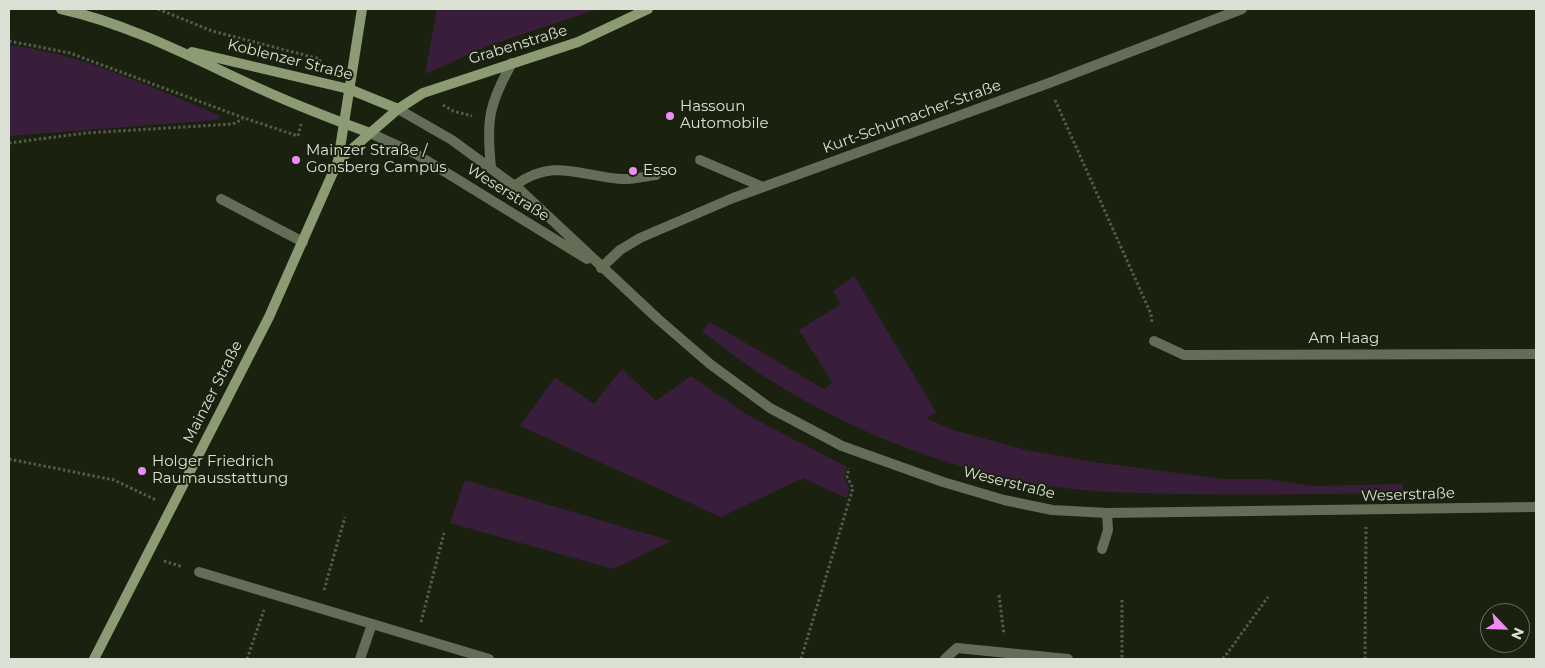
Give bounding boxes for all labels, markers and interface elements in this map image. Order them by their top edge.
street label: Grabenstraße [467,21,569,69]
street label: Koblenzer Straße [226,36,354,84]
street label: Kurt-Schumacher-Straße [821,76,1003,158]
place label: Hassoun Automobile [680,98,769,133]
marker: Hassoun Automobile [664,110,676,122]
place label: Mainzer Straße / Gonsberg Campus [306,142,447,177]
marker: Mainzer Straße / Gonsberg Campus [290,154,302,166]
street label: Weserstraße [463,160,553,226]
place label: Esso [643,162,677,180]
marker: Esso [627,165,639,177]
street label: Am Haag [1309,330,1379,348]
street label: Mainzer Straße [179,338,247,446]
place label: Holger Friedrich Raumausstattung [152,453,288,488]
street label: Weserstraße [961,463,1057,503]
marker: Holger Friedrich Raumausstattung [136,465,148,477]
street label: Weserstraße [1361,484,1455,506]
north arrow [1480,603,1530,653]
text: N [1507,625,1528,643]

